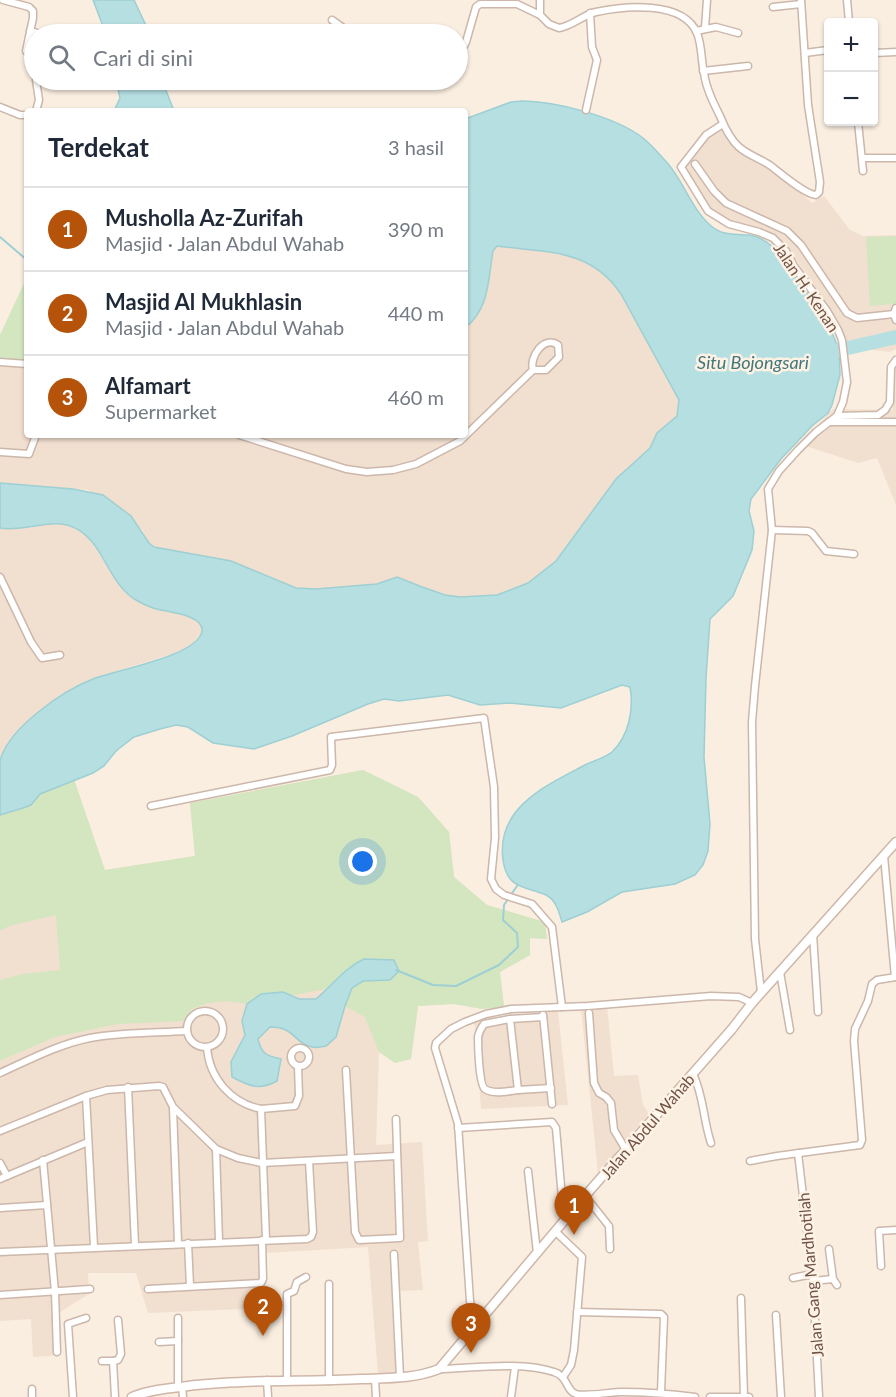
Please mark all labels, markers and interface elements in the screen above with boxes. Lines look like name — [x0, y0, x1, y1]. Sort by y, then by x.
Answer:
map controls — [824, 18, 878, 126]
button: + — [824, 18, 878, 72]
search box — [24, 24, 468, 90]
icon: search — [45, 41, 78, 74]
text: Cari di sini — [93, 44, 193, 71]
button: − — [824, 72, 878, 126]
text: Terdekat — [48, 131, 149, 163]
text: 3 hasil — [388, 135, 444, 159]
text: Musholla Az-Zurifah — [105, 204, 303, 231]
text: 1 — [62, 217, 73, 241]
text: 390 m — [388, 217, 444, 241]
text: Masjid · Jalan Abdul Wahab — [105, 231, 344, 255]
street label: Jalan H. Kenan — [770, 239, 844, 335]
text: Masjid Al Mukhlasin — [105, 288, 302, 315]
text: 2 — [62, 301, 73, 325]
text: 440 m — [388, 301, 444, 325]
text: Masjid · Jalan Abdul Wahab — [105, 315, 344, 339]
water label: Situ Bojongsari — [697, 351, 809, 373]
text: Alfamart — [105, 372, 191, 399]
text: 3 — [62, 385, 73, 409]
text: 460 m — [388, 385, 444, 409]
text: Supermarket — [105, 399, 217, 423]
your location — [348, 847, 377, 876]
street label: Jalan Abdul Wahab — [596, 1069, 698, 1183]
pin: 1 — [554, 1186, 594, 1235]
street label: Jalan Gang Mardhotilah — [793, 1192, 827, 1358]
pin: 2 — [244, 1286, 282, 1336]
pin: 3 — [452, 1304, 490, 1353]

